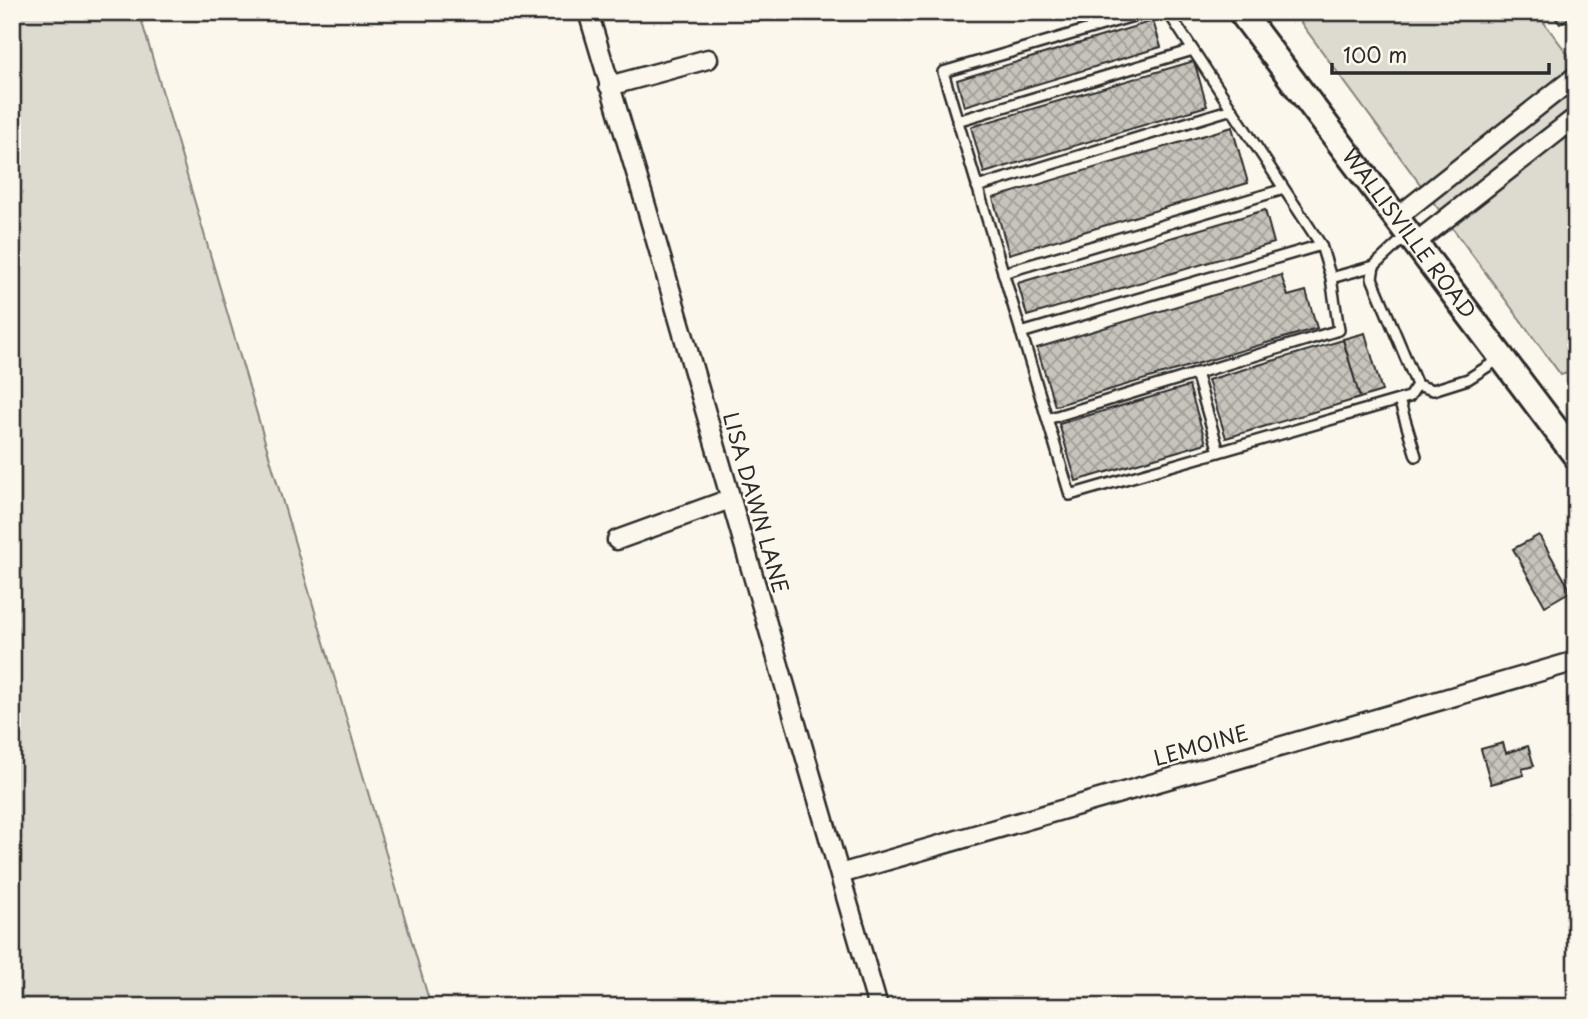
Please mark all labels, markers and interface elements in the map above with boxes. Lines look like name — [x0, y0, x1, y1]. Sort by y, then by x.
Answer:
scale bar — [1332, 32, 1550, 76]
text: 100 m — [1343, 38, 1407, 70]
street label: WALLISVILLE ROAD — [1335, 141, 1485, 324]
street label: LISA DAWN LANE — [716, 408, 798, 597]
street label: LEMOINE — [1149, 715, 1252, 773]

